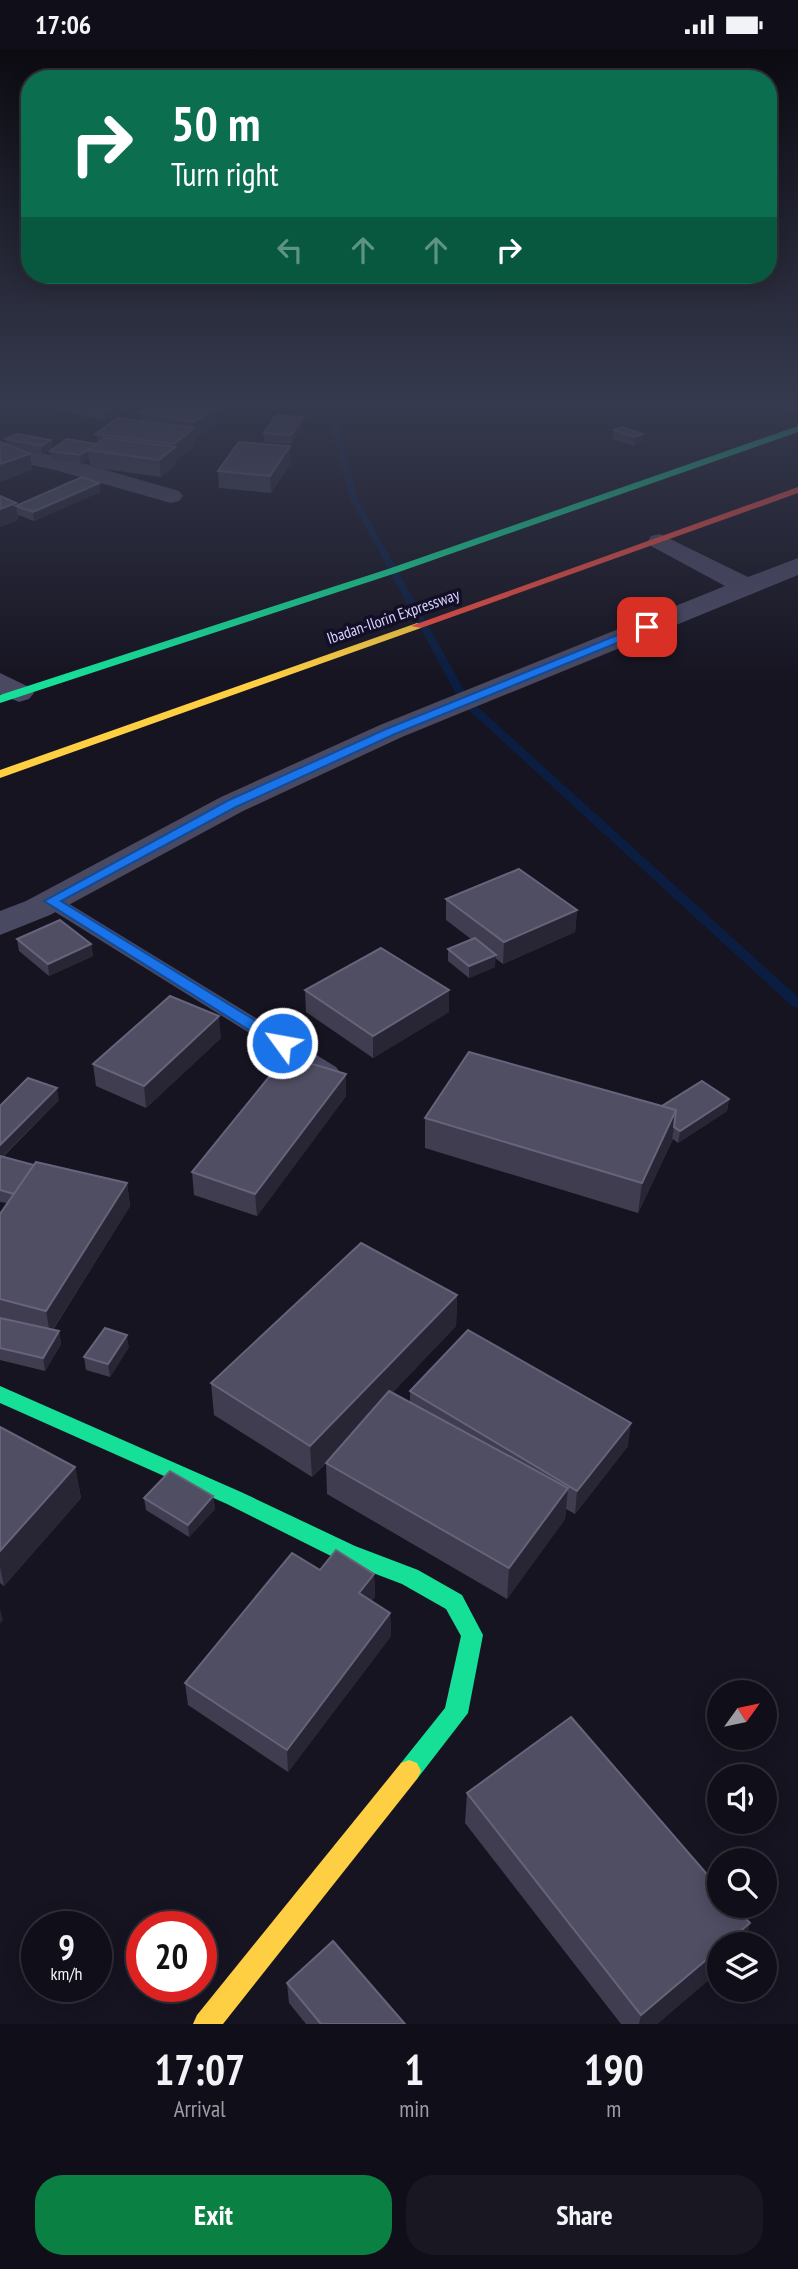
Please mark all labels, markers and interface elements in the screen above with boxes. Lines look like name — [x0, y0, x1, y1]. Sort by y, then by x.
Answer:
text: 17:06 — [35, 8, 91, 41]
text: 50 m — [171, 91, 260, 155]
icon: right — [56, 98, 147, 189]
text: Turn right — [171, 153, 279, 195]
icon: left — [271, 231, 309, 269]
icon: ahead — [344, 231, 382, 269]
icon: ahead — [417, 231, 455, 269]
icon: right — [490, 231, 528, 269]
street label: Ibadan-Ilorin Expressway — [324, 584, 462, 648]
pin — [617, 597, 677, 657]
icon: arrive — [628, 608, 666, 646]
position arrow — [245, 1006, 319, 1080]
north arrow — [707, 1680, 777, 1750]
map controls — [707, 1680, 777, 2002]
button: sound — [707, 1764, 777, 1834]
button: search — [707, 1848, 777, 1918]
speed limit sign: 20 — [126, 1911, 217, 2002]
text: 9 — [58, 1924, 75, 1970]
button: layers — [707, 1932, 777, 2002]
text: km/h — [51, 1962, 82, 1985]
text: 17:07 — [154, 2042, 245, 2097]
text: 1 — [404, 2042, 424, 2097]
text: 190 — [584, 2042, 644, 2097]
text: Arrival — [174, 2094, 226, 2123]
text: min — [399, 2094, 429, 2123]
text: m — [606, 2094, 621, 2123]
button: Exit — [35, 2175, 392, 2255]
button: Share — [406, 2175, 763, 2255]

